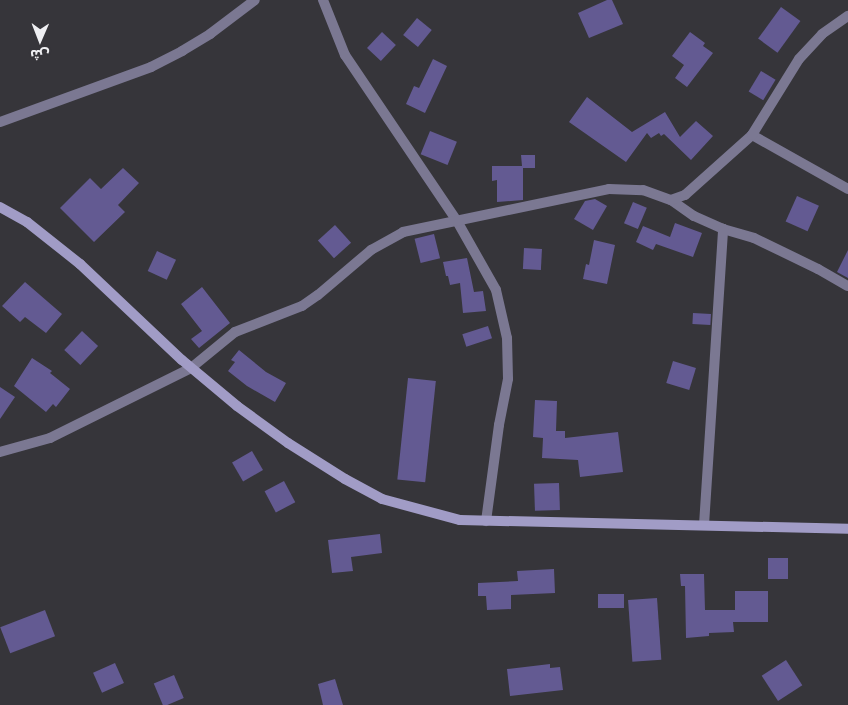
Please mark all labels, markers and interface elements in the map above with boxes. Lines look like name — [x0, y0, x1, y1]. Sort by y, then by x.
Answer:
north arrow — [15, 15, 65, 65]
text: ش — [30, 45, 50, 65]

